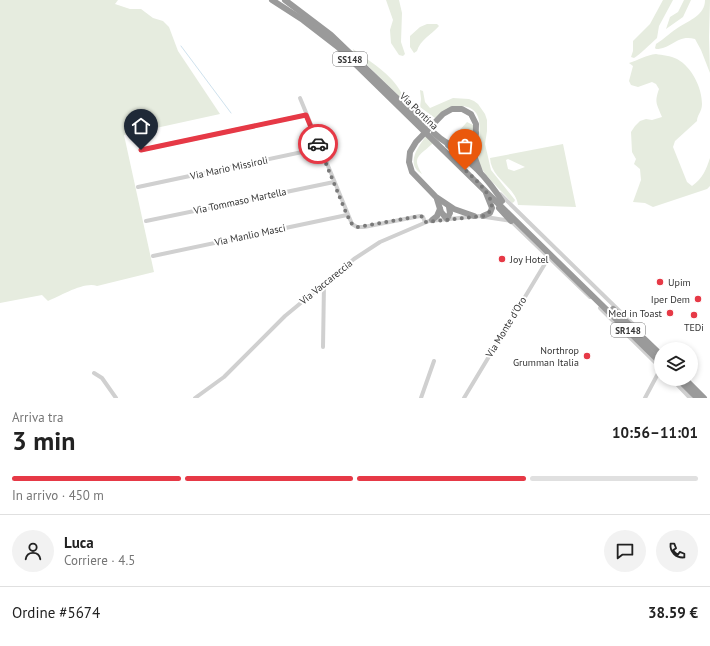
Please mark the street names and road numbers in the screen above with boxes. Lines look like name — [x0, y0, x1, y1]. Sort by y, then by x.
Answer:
road number: SS148 — [333, 52, 367, 66]
street label: Via Pontina — [396, 89, 441, 133]
street label: Via Mario Missiroli — [188, 153, 269, 183]
street label: Via Tommaso Martella — [191, 185, 288, 217]
street label: Via Manlio Masci — [212, 221, 287, 249]
street label: Via Vaccareccia — [296, 257, 355, 308]
street label: Via Monte d'Oro — [482, 294, 529, 361]
road number: SR148 — [611, 323, 645, 337]

